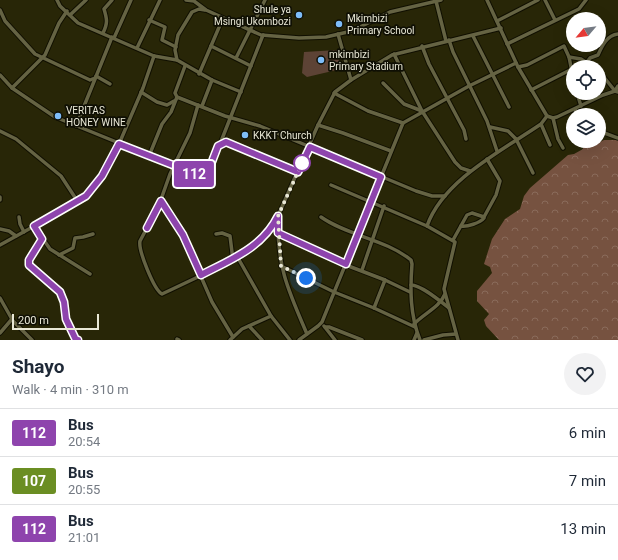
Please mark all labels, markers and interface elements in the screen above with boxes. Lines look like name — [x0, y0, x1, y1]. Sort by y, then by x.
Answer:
place label: Shule ya Msingi Ukombozi — [214, 4, 291, 27]
marker: Shule ya Msingi Ukombozi — [294, 10, 304, 20]
north arrow — [566, 12, 606, 52]
map controls — [566, 12, 606, 148]
place label: Mkimbizi Primary School — [347, 13, 415, 36]
marker: Mkimbizi Primary School — [334, 19, 344, 29]
place label: mkimbizi Primary Stadium — [329, 49, 403, 72]
marker: mkimbizi Primary Stadium — [316, 55, 326, 65]
button: locate — [566, 60, 606, 100]
place label: VERITAS HONEY WINE — [66, 105, 126, 128]
button: layers — [566, 108, 606, 148]
marker: VERITAS HONEY WINE — [53, 111, 63, 121]
marker: KKKT Church — [240, 130, 250, 140]
place label: KKKT Church — [253, 130, 312, 141]
unlabelled marker — [293, 154, 311, 172]
line badge: 112 — [171, 161, 217, 187]
text: 112 — [182, 166, 206, 182]
your location — [296, 268, 316, 288]
scale bar — [12, 312, 99, 331]
text: 200 m — [18, 314, 49, 327]
button: heart — [564, 353, 606, 395]
text: Shayo — [12, 355, 65, 378]
text: Walk · 4 min · 310 m — [12, 382, 129, 397]
text: Bus — [68, 416, 94, 434]
text: 6 min — [569, 424, 606, 442]
text: 112 — [22, 425, 46, 441]
text: 20:54 — [68, 434, 100, 449]
text: Bus — [68, 464, 94, 482]
text: 7 min — [569, 472, 606, 490]
text: 107 — [22, 473, 46, 489]
text: 20:55 — [68, 482, 100, 497]
text: Bus — [68, 512, 94, 530]
text: 13 min — [560, 520, 606, 538]
text: 112 — [22, 521, 46, 537]
text: 21:01 — [68, 530, 100, 545]

